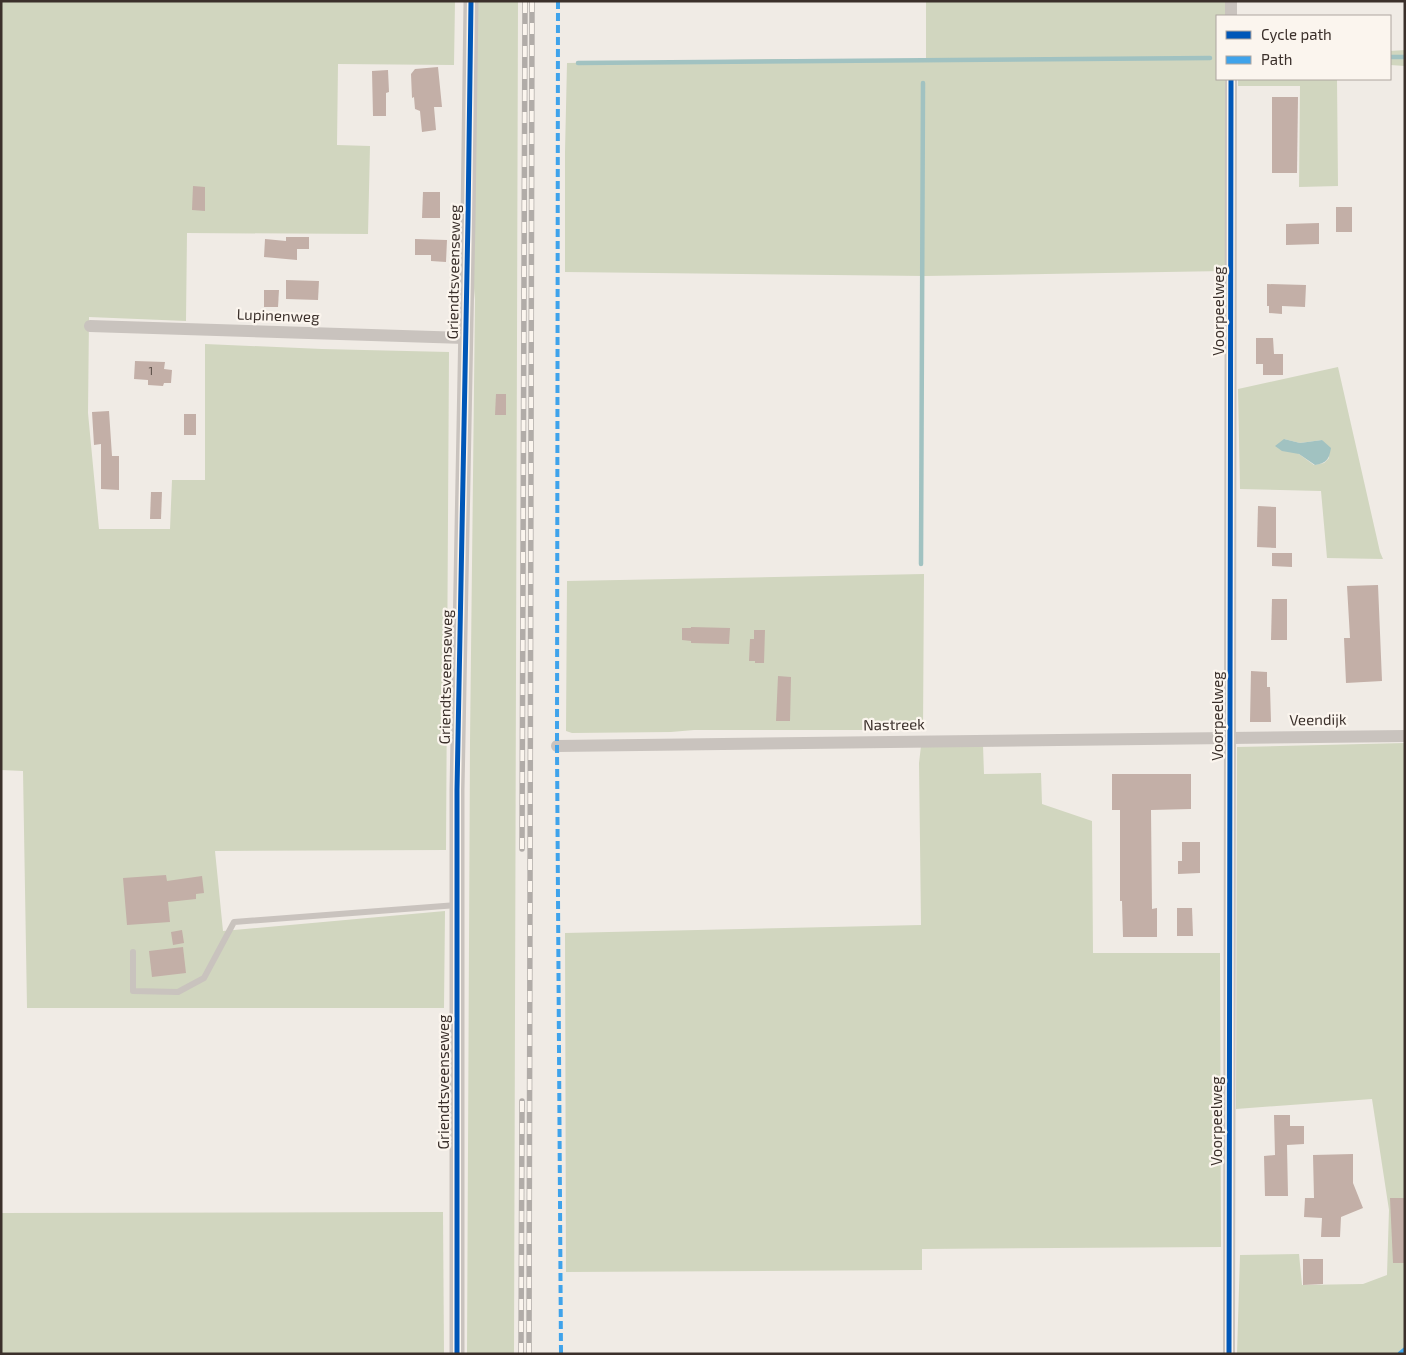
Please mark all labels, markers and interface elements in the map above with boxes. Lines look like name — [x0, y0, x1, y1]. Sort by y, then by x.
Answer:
legend — [1216, 15, 1391, 80]
text: Cycle path — [1261, 25, 1332, 43]
text: Path — [1261, 50, 1292, 68]
street label: Griendtsveenseweg — [443, 204, 463, 340]
street label: Voorpeelweg — [1209, 266, 1227, 356]
street label: Lupinenweg — [236, 305, 320, 325]
house number: 1 — [149, 363, 153, 377]
street label: Griendtsveenseweg — [435, 609, 455, 745]
street label: Voorpeelweg — [1208, 671, 1226, 761]
street label: Veendijk — [1289, 709, 1347, 729]
street label: Nastreek — [863, 714, 925, 734]
street label: Griendtsveenseweg — [434, 1014, 452, 1149]
street label: Voorpeelweg — [1207, 1076, 1225, 1166]

